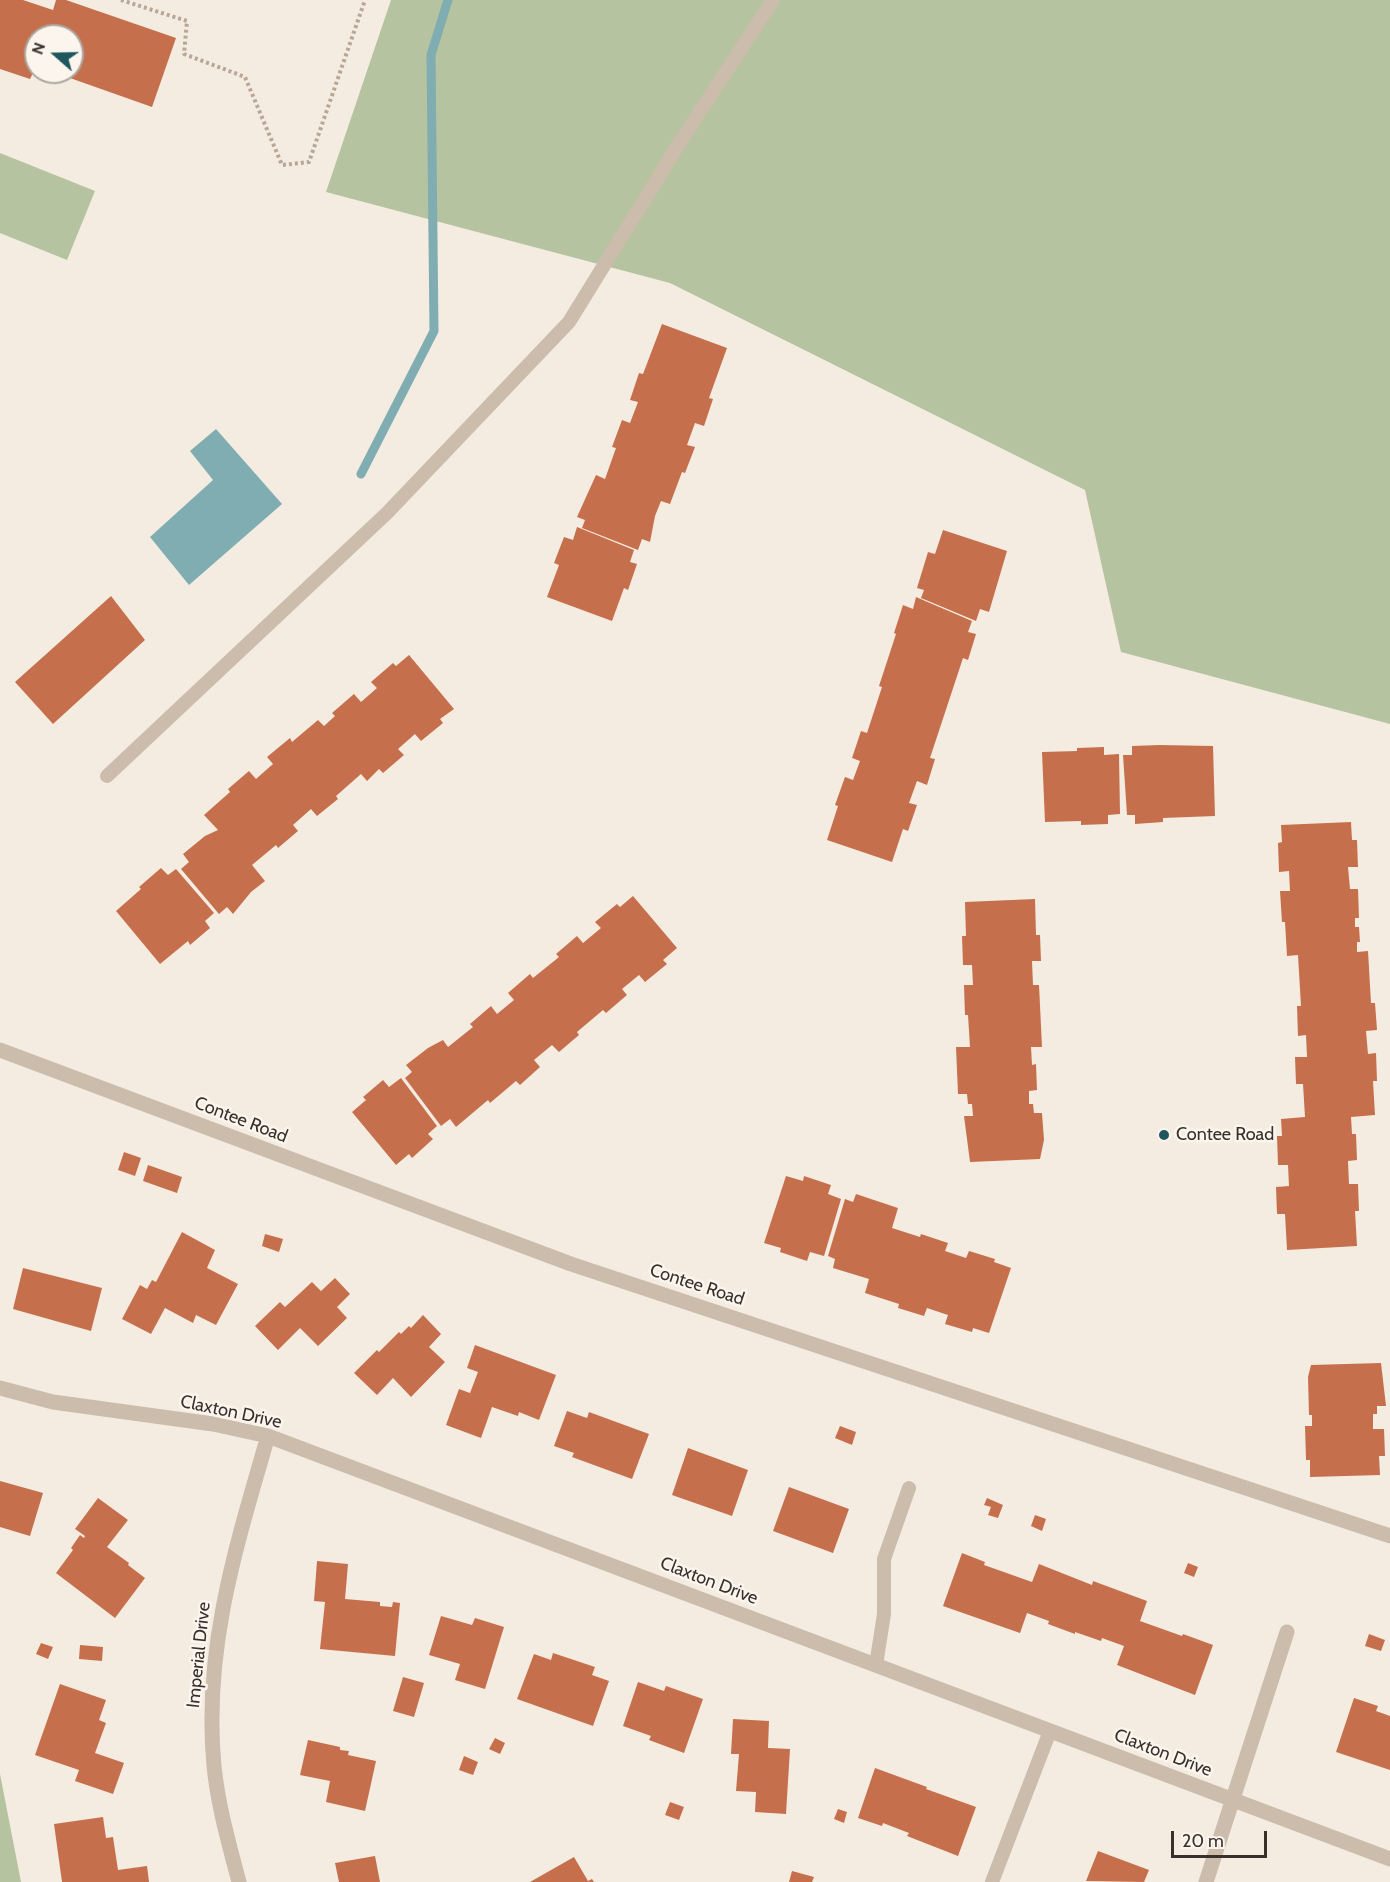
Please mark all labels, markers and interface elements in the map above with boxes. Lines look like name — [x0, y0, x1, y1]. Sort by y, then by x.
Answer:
north arrow — [24, 24, 84, 84]
text: N — [28, 40, 49, 57]
street label: Contee Road — [191, 1092, 291, 1148]
place label: Contee Road — [1176, 1124, 1274, 1146]
marker: Contee Road — [1157, 1128, 1171, 1142]
street label: Contee Road — [647, 1260, 747, 1310]
street label: Claxton Drive — [178, 1391, 284, 1433]
street label: Claxton Drive — [657, 1552, 761, 1610]
street label: Imperial Drive — [183, 1601, 215, 1709]
street label: Claxton Drive — [1111, 1724, 1215, 1782]
scale bar — [1174, 1819, 1270, 1857]
text: 20 m — [1182, 1830, 1224, 1852]

